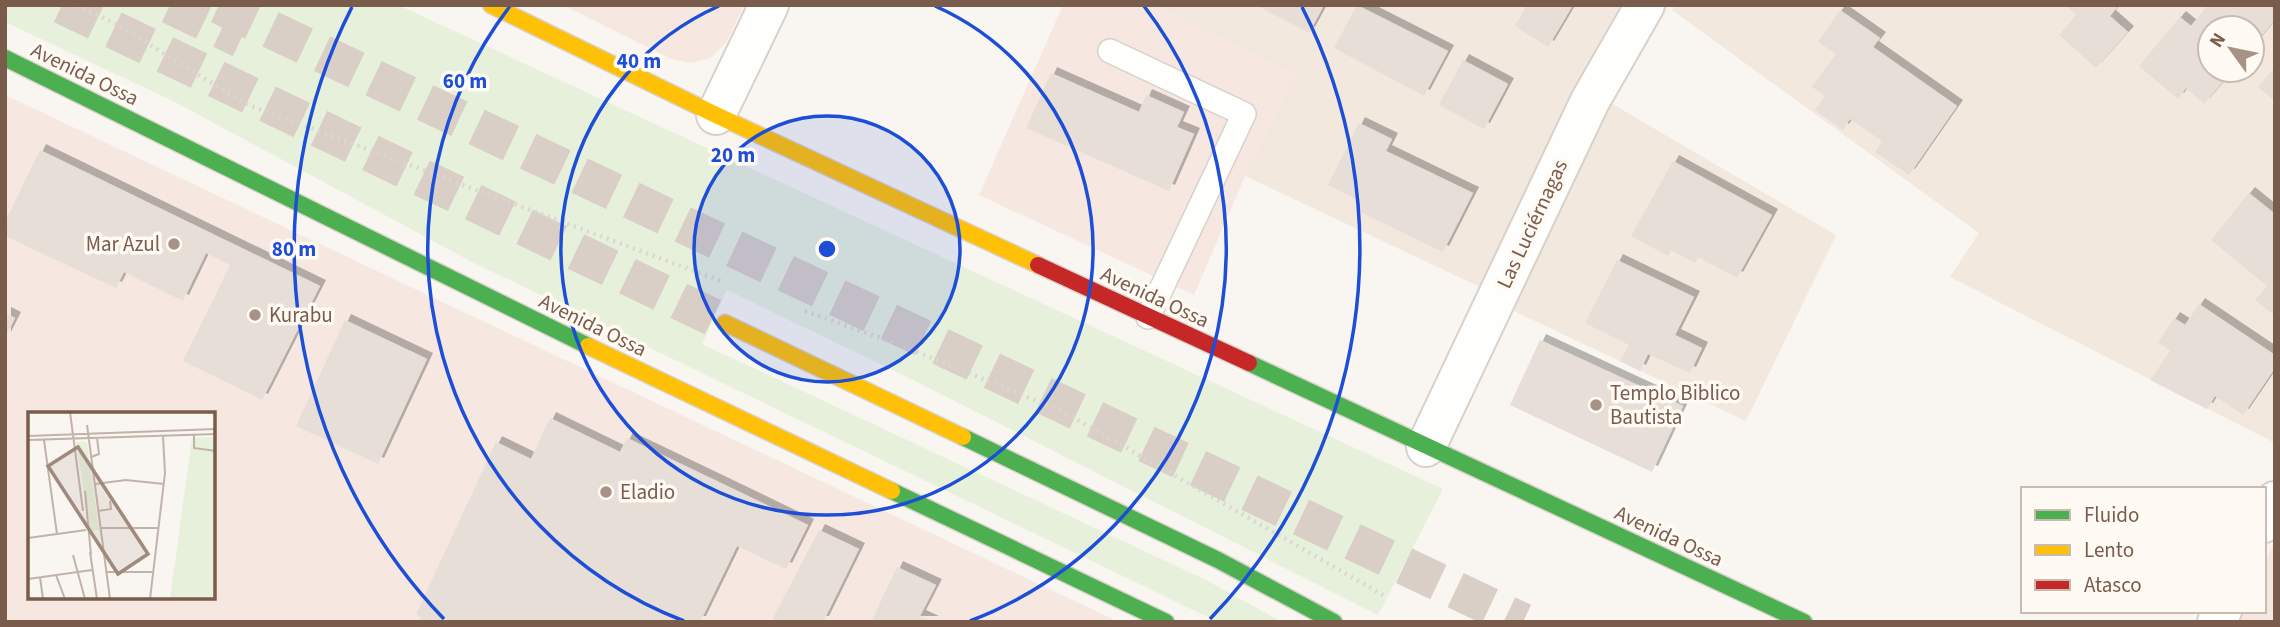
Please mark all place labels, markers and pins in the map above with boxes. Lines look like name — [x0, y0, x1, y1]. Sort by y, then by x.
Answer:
place label: Mar Azul — [86, 229, 160, 259]
marker: Mar Azul — [166, 236, 182, 252]
centre of rings — [815, 237, 839, 261]
place label: Kurabu — [269, 300, 333, 330]
marker: Kurabu — [247, 307, 263, 323]
place label: Templo Biblico Bautista — [1610, 378, 1740, 432]
marker: Templo Biblico Bautista — [1588, 397, 1604, 413]
place label: Eladio — [620, 477, 675, 507]
marker: Eladio — [598, 484, 614, 500]

